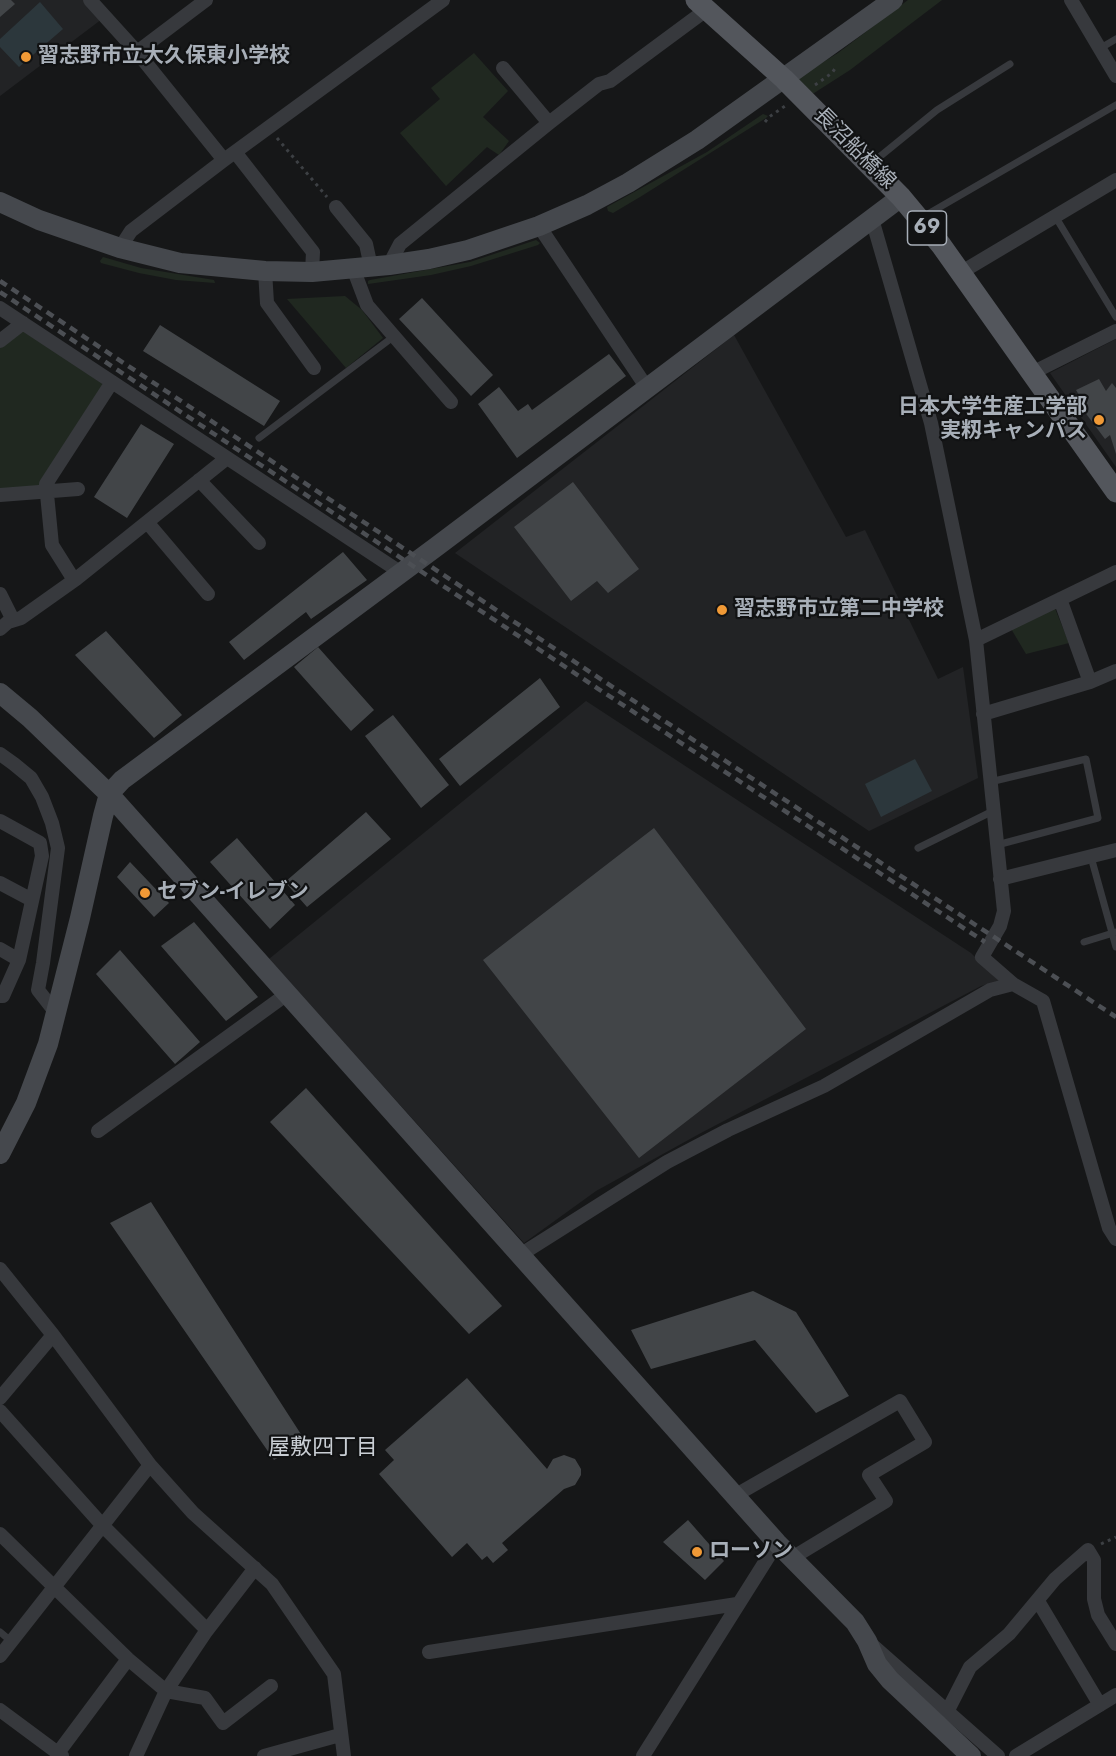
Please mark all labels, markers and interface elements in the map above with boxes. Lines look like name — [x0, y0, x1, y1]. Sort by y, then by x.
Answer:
place label: 習志野市立大久保東小学校 — [38, 44, 290, 70]
marker: 習志野市立大久保東小学校 — [19, 50, 33, 64]
street label: 長沼船橋線 — [808, 103, 900, 195]
road number: 69 — [908, 211, 946, 245]
place label: 日本大学生産工学部 実籾キャンパス — [898, 395, 1087, 445]
marker: 日本大学生産工学部 実籾キャンパス — [1092, 413, 1106, 427]
place label: 習志野市立第二中学校 — [734, 597, 944, 623]
marker: 習志野市立第二中学校 — [715, 603, 729, 617]
place label: セブン-イレブン — [157, 880, 309, 906]
marker: セブン-イレブン — [138, 886, 152, 900]
district label: 屋敷四丁目 — [268, 1436, 378, 1462]
place label: ローソン — [709, 1539, 793, 1565]
marker: ローソン — [690, 1545, 704, 1559]

